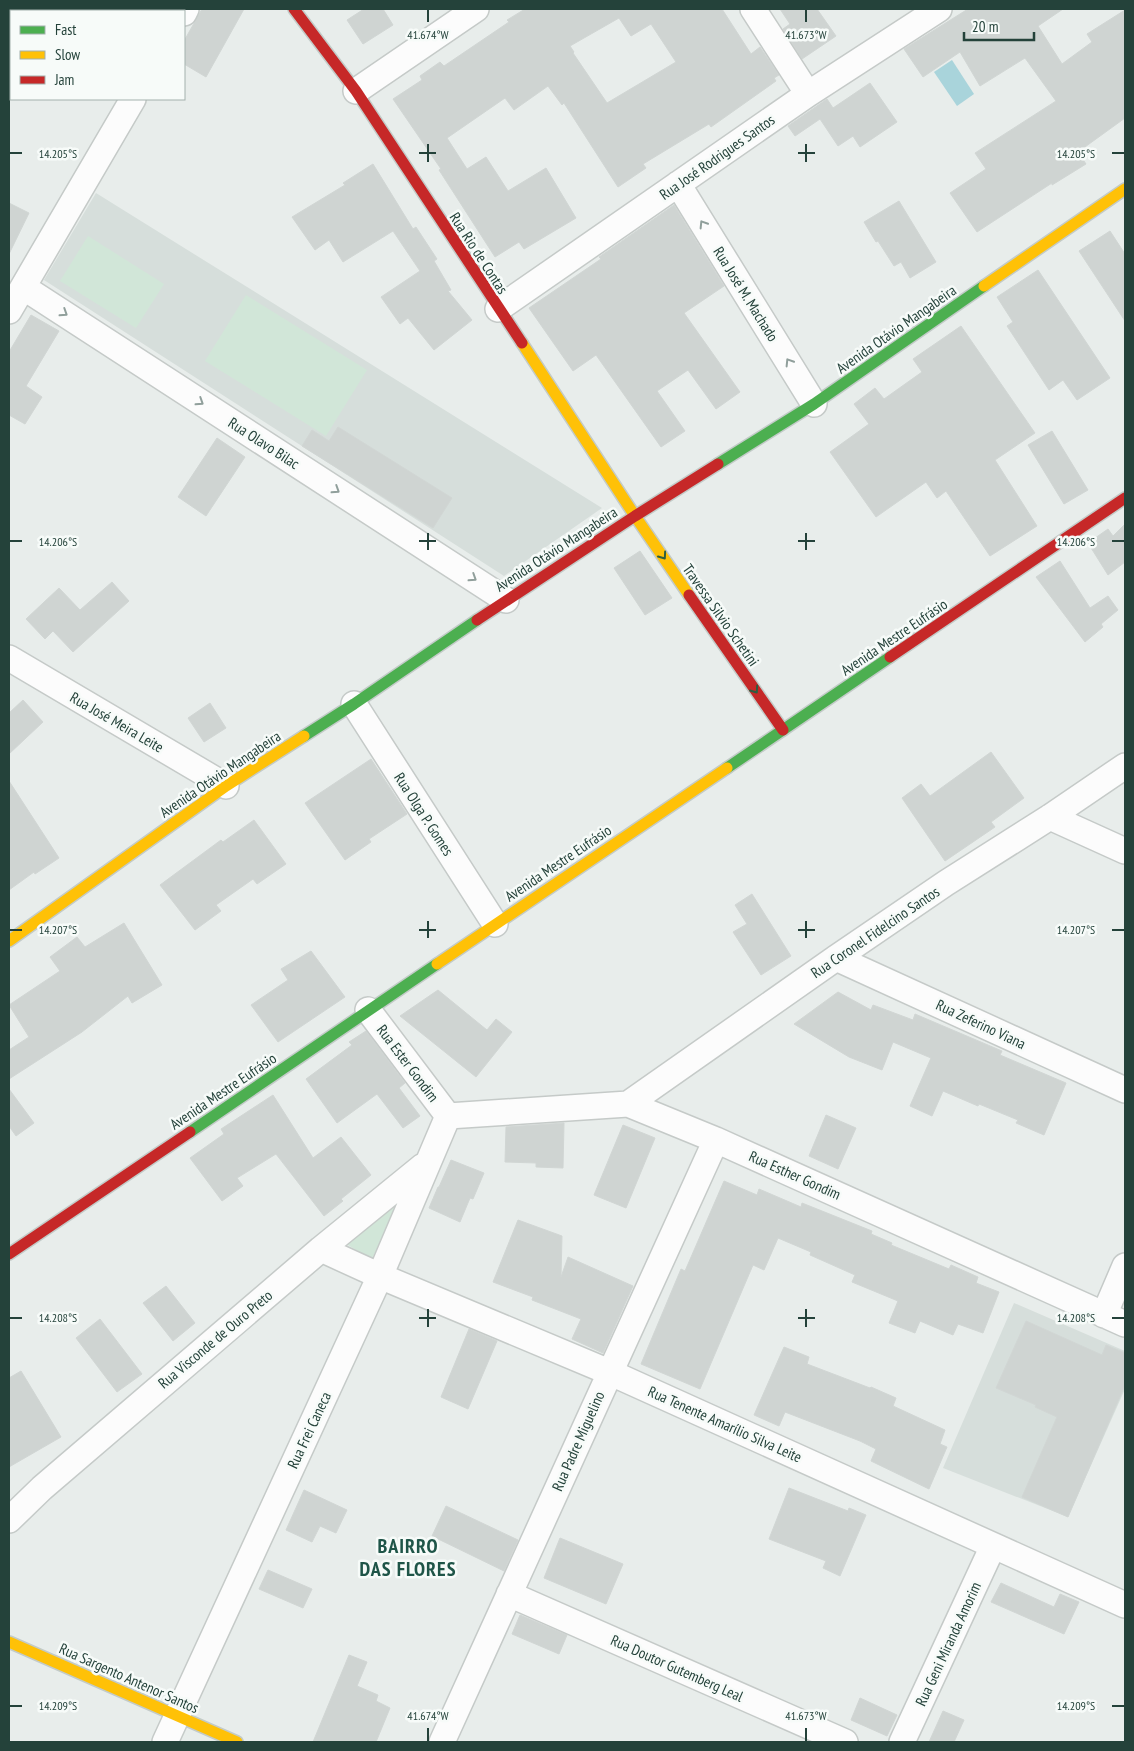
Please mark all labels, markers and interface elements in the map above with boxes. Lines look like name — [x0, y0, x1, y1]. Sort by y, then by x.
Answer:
legend — [10, 10, 185, 100]
scale bar — [964, 10, 1034, 42]
text: 20 m — [972, 17, 998, 36]
text: Fast — [55, 20, 76, 39]
text: 41.674°W — [407, 27, 449, 42]
text: 41.673°W — [785, 27, 827, 42]
text: Slow — [55, 45, 80, 64]
text: Jam — [54, 70, 74, 89]
street label: Rua José Rodrigues Santos — [656, 110, 778, 204]
text: 14.205°S — [39, 146, 77, 161]
text: 14.205°S — [1057, 146, 1095, 161]
street label: Rua Rio de Contas — [446, 209, 512, 297]
one-way arrow — [700, 221, 709, 230]
street label: Rua José M. Machado — [709, 243, 783, 345]
street label: Avenida Otávio Mangabeira — [832, 281, 960, 377]
one-way arrow — [58, 307, 67, 316]
one-way arrow — [785, 359, 795, 368]
one-way arrow — [195, 395, 204, 405]
street label: Rua Olavo Bilac — [225, 413, 304, 473]
one-way arrow — [331, 484, 340, 493]
street label: Avenida Otávio Mangabeira — [491, 502, 621, 596]
text: 14.206°S — [39, 534, 77, 549]
text: 14.206°S — [1057, 534, 1095, 549]
one-way arrow — [657, 550, 666, 560]
street label: Travessa Silvio Schetini — [679, 560, 763, 670]
one-way arrow — [467, 572, 476, 582]
street label: Avenida Mestre Eufrásio — [837, 594, 951, 680]
one-way arrow — [749, 684, 758, 694]
street label: Rua José Meira Leite — [67, 688, 167, 756]
street label: Avenida Otávio Mangabeira — [156, 726, 284, 822]
street label: Rua Olga P. Gomes — [390, 769, 458, 859]
street label: Avenida Mestre Eufrásio — [501, 820, 615, 906]
street label: Rua Coronel Fidelcino Santos — [807, 882, 943, 982]
text: 14.207°S — [39, 922, 77, 937]
text: 14.207°S — [1057, 922, 1095, 937]
street label: Rua Zeferino Viana — [933, 995, 1029, 1053]
street label: Rua Ester Gondim — [373, 1021, 443, 1105]
street label: Avenida Mestre Eufrásio — [166, 1048, 280, 1134]
street label: Rua Esther Gondim — [746, 1146, 844, 1204]
street label: Rua Visconde de Ouro Preto — [154, 1286, 276, 1392]
text: 14.208°S — [39, 1310, 77, 1325]
text: 14.208°S — [1057, 1310, 1095, 1325]
street label: Rua Tenente Amarílio Silva Leite — [645, 1382, 805, 1466]
street label: Rua Padre Miguelino — [548, 1388, 608, 1494]
street label: Rua Frei Caneca — [283, 1389, 335, 1471]
district label: BAIRRO DAS FLORES — [360, 1533, 456, 1582]
street label: Rua Geni Miranda Amorim — [911, 1579, 985, 1709]
street label: Rua Doutor Gutemberg Leal — [608, 1630, 747, 1706]
street label: Rua Sargento Antenor Santos — [56, 1639, 202, 1717]
text: 14.209°S — [39, 1698, 77, 1713]
text: 14.209°S — [1057, 1698, 1095, 1713]
text: 41.674°W — [407, 1708, 449, 1723]
text: 41.673°W — [785, 1708, 827, 1723]

